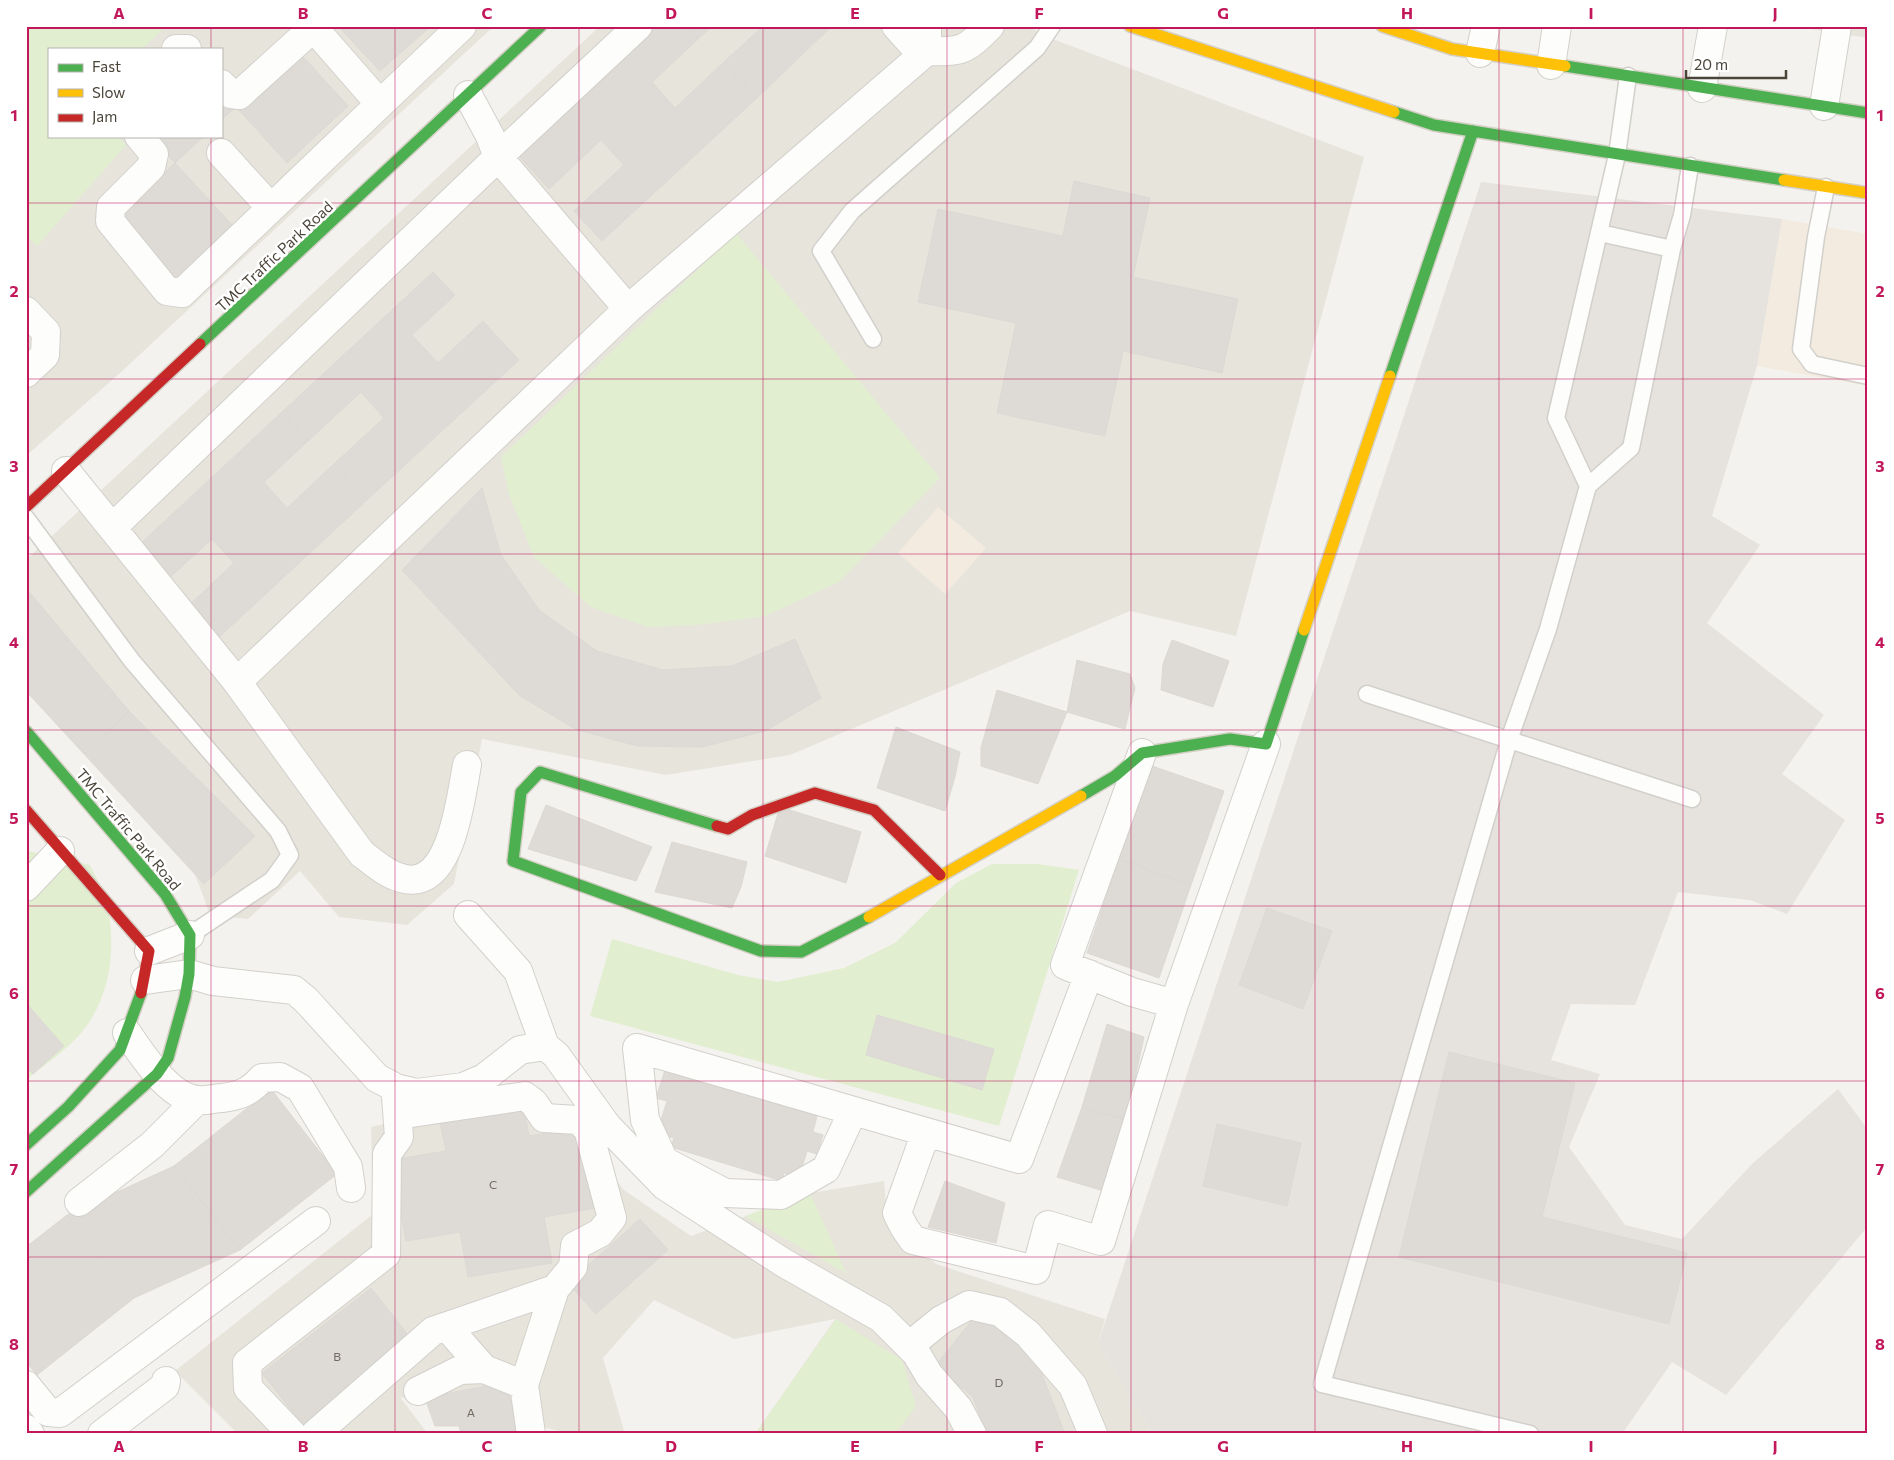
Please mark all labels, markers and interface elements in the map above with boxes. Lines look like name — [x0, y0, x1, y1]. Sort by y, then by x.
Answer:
text: A — [113, 3, 125, 22]
text: B — [298, 3, 309, 22]
text: C — [482, 3, 493, 22]
text: D — [665, 3, 677, 22]
text: E — [850, 3, 860, 22]
text: F — [1034, 3, 1044, 22]
text: G — [1217, 3, 1229, 22]
text: H — [1401, 3, 1413, 22]
text: I — [1588, 3, 1594, 22]
text: J — [1772, 3, 1778, 22]
legend — [48, 48, 222, 138]
scale bar — [1686, 48, 1786, 80]
text: 20 m — [1694, 55, 1728, 73]
text: Fast — [92, 57, 121, 75]
text: Slow — [92, 83, 125, 101]
text: 1 — [10, 105, 18, 124]
text: 1 — [1876, 105, 1884, 124]
text: Jam — [92, 107, 117, 125]
street label: TMC Traffic Park Road — [212, 197, 336, 315]
text: 2 — [9, 281, 19, 300]
text: 2 — [1875, 281, 1885, 300]
text: 3 — [9, 456, 19, 475]
text: 3 — [1875, 456, 1885, 475]
text: 4 — [9, 632, 19, 651]
text: 4 — [1875, 632, 1885, 651]
street label: TMC Traffic Park Road — [73, 764, 185, 894]
text: 5 — [9, 808, 19, 827]
text: 5 — [1875, 808, 1885, 827]
text: 6 — [9, 983, 19, 1002]
text: 6 — [1875, 983, 1885, 1002]
text: 7 — [10, 1159, 19, 1178]
text: 7 — [1876, 1159, 1885, 1178]
house number: C — [489, 1177, 497, 1191]
text: 8 — [9, 1334, 19, 1353]
text: 8 — [1875, 1334, 1885, 1353]
house number: B — [333, 1349, 341, 1363]
house number: D — [995, 1375, 1004, 1389]
house number: A — [467, 1405, 475, 1419]
text: A — [113, 1436, 125, 1455]
text: B — [298, 1436, 309, 1455]
text: C — [482, 1436, 493, 1455]
text: D — [665, 1436, 677, 1455]
text: E — [850, 1436, 860, 1455]
text: F — [1034, 1436, 1044, 1455]
text: G — [1217, 1436, 1229, 1455]
text: H — [1401, 1436, 1413, 1455]
text: I — [1588, 1436, 1594, 1455]
text: J — [1772, 1436, 1778, 1455]

